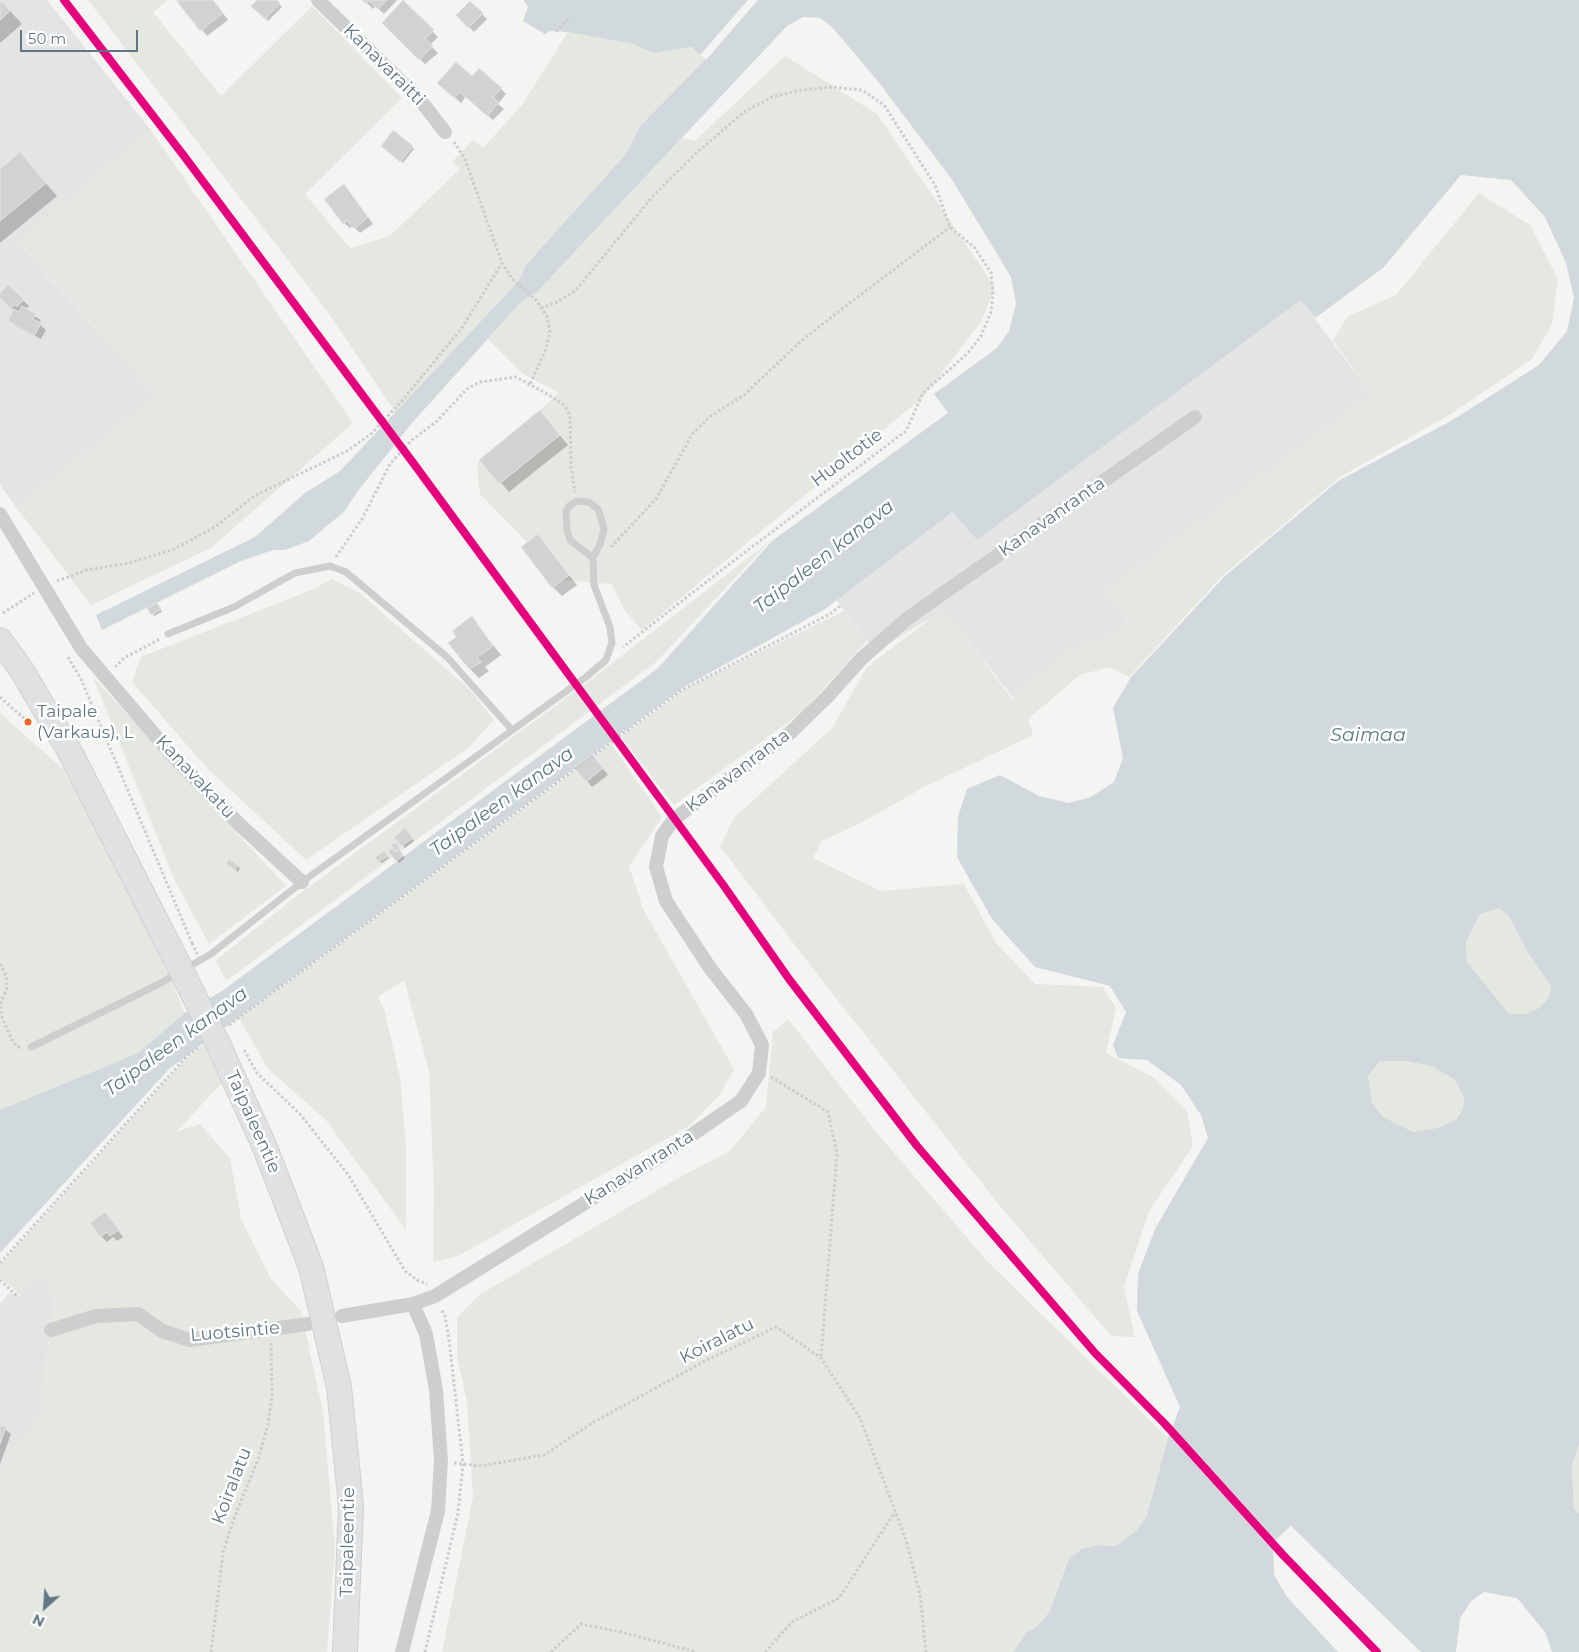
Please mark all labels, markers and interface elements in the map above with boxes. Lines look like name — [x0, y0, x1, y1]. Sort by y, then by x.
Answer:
scale bar — [22, 20, 140, 52]
street label: Kanavaraitti — [339, 20, 429, 110]
text: 50 m — [28, 29, 66, 48]
street label: Huoltotie — [807, 424, 887, 492]
street label: Kanavanranta — [995, 472, 1109, 562]
water label: Taipaleen kanava — [749, 495, 899, 619]
place label: Taipale (Varkaus), L — [37, 702, 134, 742]
marker: Taipale (Varkaus), L — [23, 717, 33, 727]
water label: Saimaa — [1330, 724, 1406, 746]
street label: Kanavanranta — [682, 725, 794, 817]
street label: Kanavakatu — [151, 731, 239, 823]
water label: Taipaleen kanava — [426, 742, 578, 862]
water label: Taipaleen kanava — [100, 982, 252, 1102]
street label: Taipaleentie — [221, 1067, 285, 1177]
street label: Kanavanranta — [580, 1126, 698, 1210]
street label: Koiralatu — [676, 1313, 758, 1369]
street label: Luotsintie — [189, 1317, 281, 1347]
street label: Koiralatu — [207, 1445, 257, 1527]
street label: Taipaleentie — [336, 1487, 360, 1597]
north arrow — [20, 1582, 70, 1632]
text: N — [29, 1610, 47, 1631]

